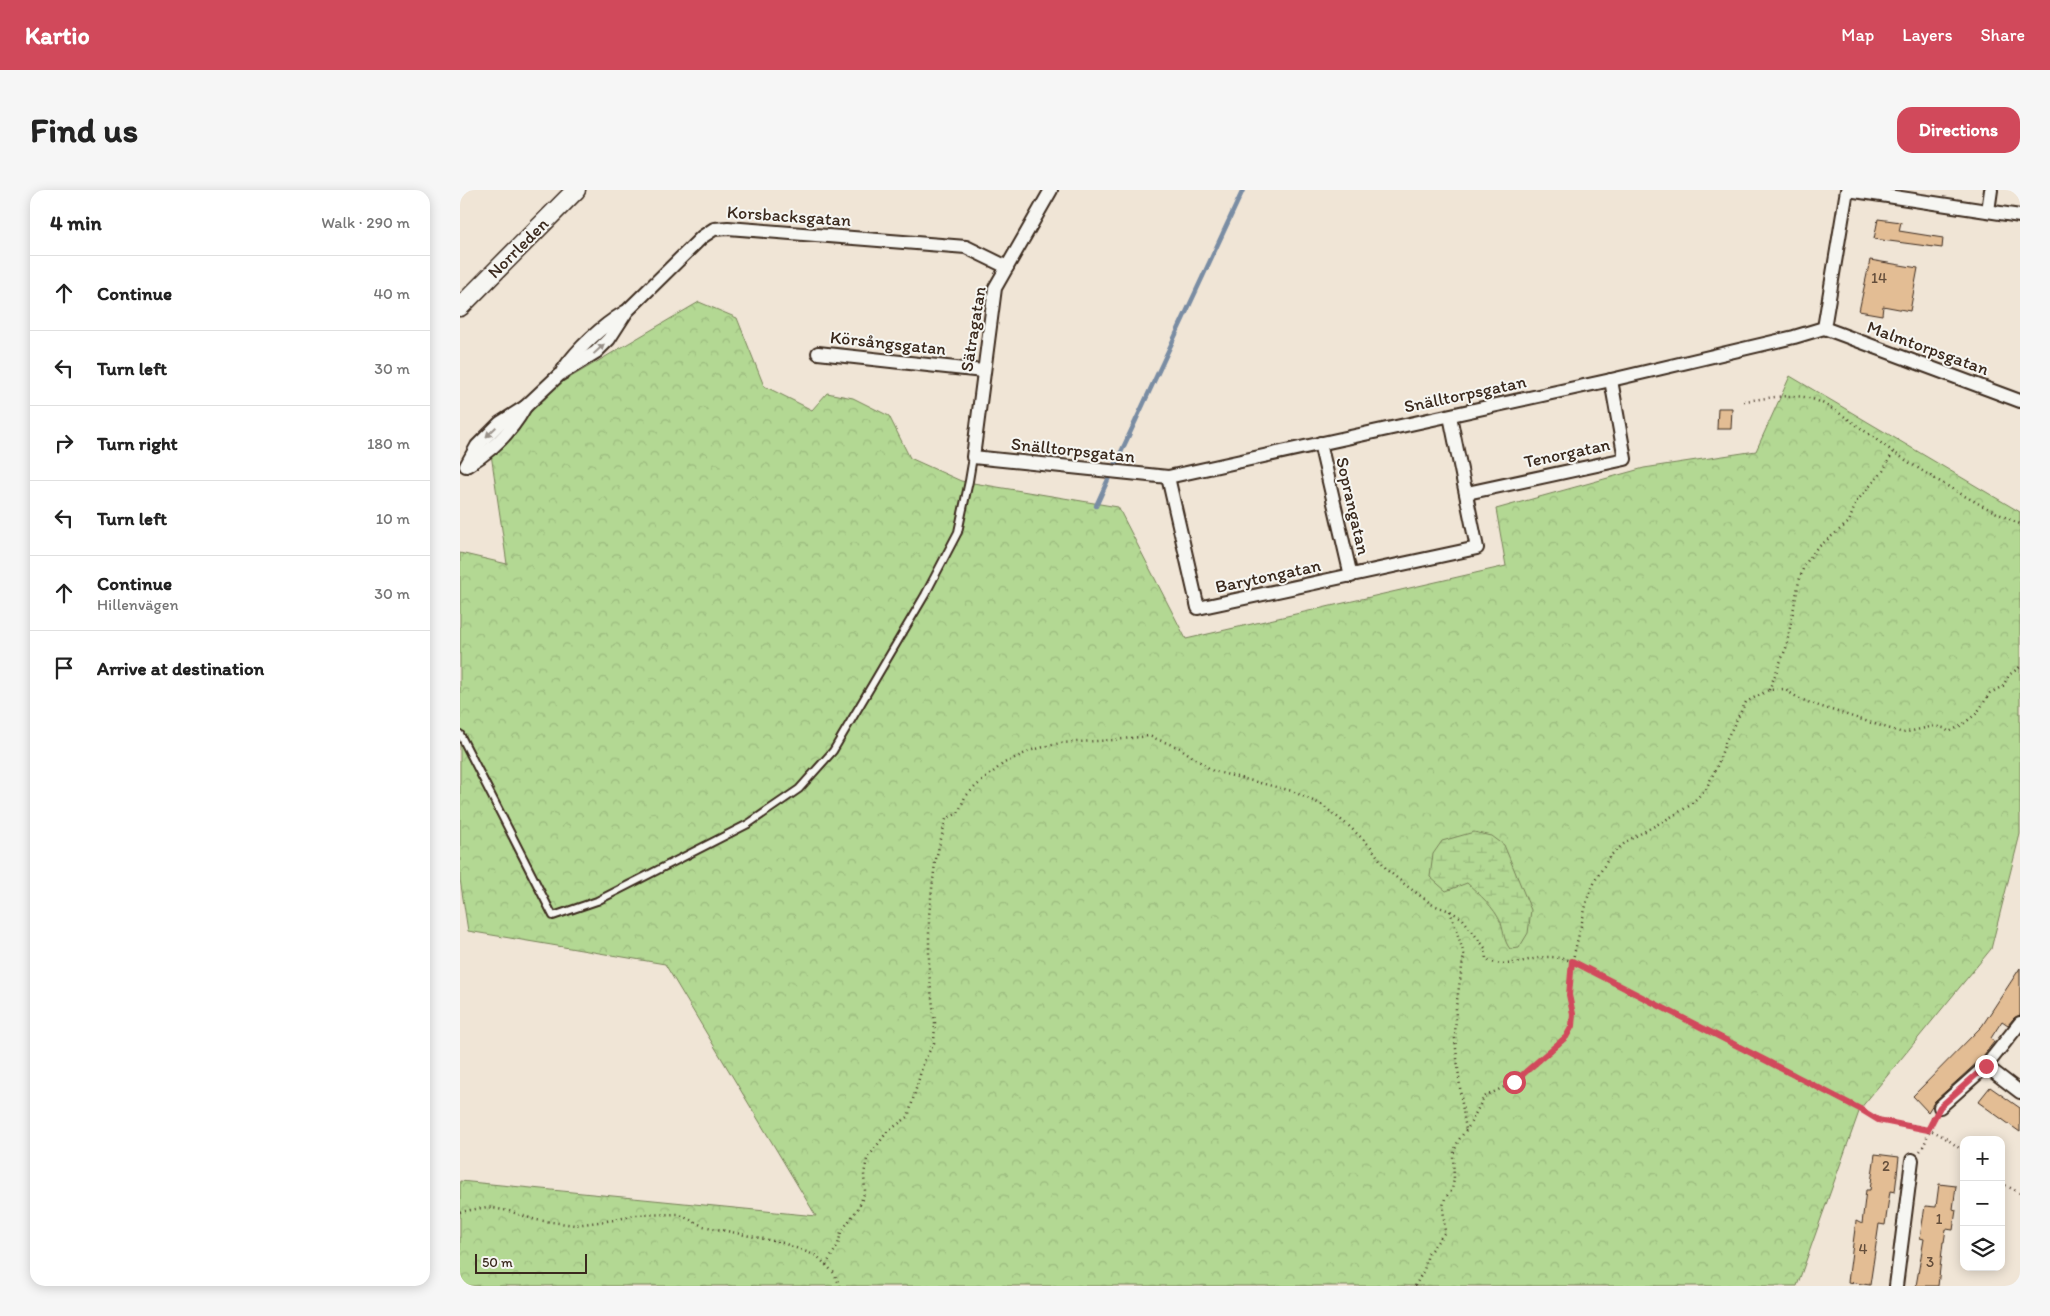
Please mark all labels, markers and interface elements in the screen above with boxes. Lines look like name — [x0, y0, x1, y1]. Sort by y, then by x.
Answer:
text: Kartio — [25, 21, 90, 50]
text: Map — [1841, 24, 1874, 46]
text: Layers — [1902, 24, 1952, 46]
text: Share — [1980, 24, 2025, 46]
button: Directions — [1897, 107, 2020, 153]
text: Find us — [30, 109, 138, 151]
street label: Korsbacksgatan — [726, 201, 852, 231]
text: 4 min — [50, 210, 102, 235]
text: Walk · 290 m — [321, 213, 410, 232]
street label: Norrleden — [483, 213, 553, 283]
house number: 14 — [1871, 269, 1887, 287]
icon: ahead — [50, 279, 78, 307]
text: Continue — [97, 282, 172, 305]
text: 40 m — [373, 284, 410, 303]
street label: Sätragatan — [955, 284, 991, 373]
street label: Malmtorpsgatan — [1864, 316, 1992, 380]
street label: Körsångsgatan — [829, 326, 947, 360]
one-way arrow — [592, 343, 604, 355]
icon: left — [50, 354, 78, 382]
text: Turn left — [97, 357, 167, 380]
text: 30 m — [374, 359, 410, 378]
street label: Snälltorpsgatan — [1402, 370, 1528, 418]
one-way arrow — [485, 425, 497, 437]
icon: right — [50, 429, 78, 457]
text: Turn right — [97, 432, 178, 455]
street label: Snälltorpsgatan — [1010, 433, 1136, 467]
street label: Tenorgatan — [1522, 433, 1612, 473]
text: 180 m — [367, 434, 410, 453]
street label: Soprangatan — [1331, 455, 1375, 557]
icon: left — [50, 504, 78, 532]
text: Turn left — [97, 507, 167, 530]
text: 10 m — [376, 509, 410, 528]
street label: Barytongatan — [1213, 554, 1323, 598]
text: Continue — [97, 572, 172, 595]
icon: ahead — [50, 579, 78, 607]
text: 30 m — [374, 584, 410, 603]
text: Hillenvägen — [97, 595, 178, 614]
icon: arrive — [50, 654, 78, 682]
text: Arrive at destination — [97, 657, 264, 680]
route end — [1975, 1055, 1998, 1078]
route start — [1503, 1071, 1526, 1094]
map controls — [1960, 1136, 2005, 1271]
button: + — [1960, 1136, 2005, 1181]
house number: 2 — [1882, 1157, 1890, 1175]
button: − — [1960, 1181, 2005, 1226]
house number: 1 — [1936, 1210, 1943, 1228]
button: layers — [1960, 1226, 2005, 1271]
house number: 4 — [1858, 1240, 1868, 1258]
scale bar — [475, 1251, 588, 1274]
house number: 3 — [1926, 1253, 1934, 1271]
text: 50 m — [482, 1254, 513, 1271]

